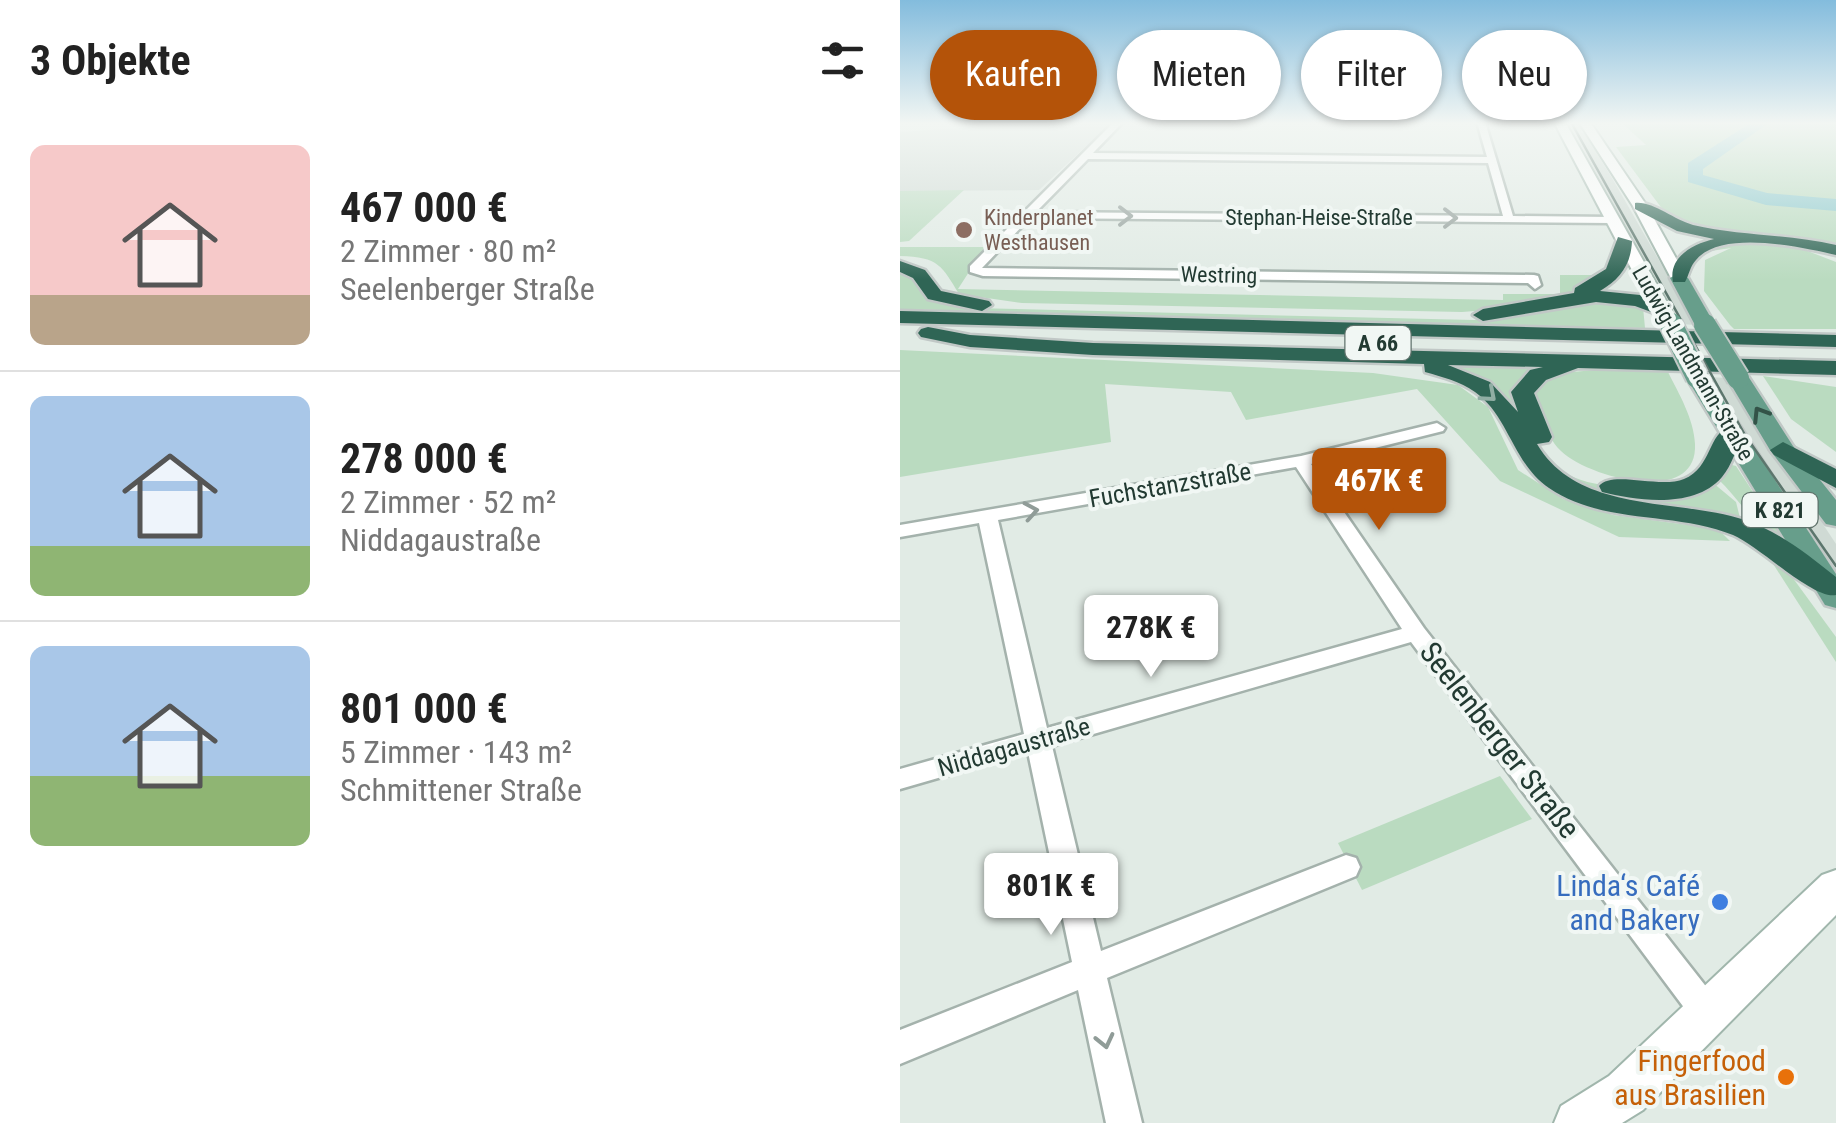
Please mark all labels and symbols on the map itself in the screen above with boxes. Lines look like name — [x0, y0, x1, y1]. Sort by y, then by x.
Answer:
place label: Kinderplanet Westhausen — [984, 205, 1094, 255]
one-way arrow — [1118, 205, 1133, 227]
street label: Stephan-Heise-Straße — [1225, 205, 1413, 230]
one-way arrow — [1442, 208, 1458, 229]
marker: Kinderplanet Westhausen — [953, 219, 975, 241]
street label: Ludwig-Landmann-Straße — [1627, 261, 1759, 465]
street label: Westring — [1181, 262, 1257, 288]
road number: A 66 — [1346, 326, 1410, 360]
one-way arrow — [1478, 383, 1496, 401]
one-way arrow — [1753, 407, 1772, 425]
pin: 467K € — [1298, 448, 1460, 533]
street label: Fuchstanzstraße — [1087, 456, 1253, 514]
road number: K 821 — [1742, 493, 1818, 527]
one-way arrow — [1023, 501, 1039, 522]
pin: 278K € — [1070, 595, 1232, 680]
street label: Seelenberger Straße — [1413, 635, 1587, 845]
street label: Niddagaustraße — [935, 711, 1093, 783]
pin: 801K € — [970, 853, 1132, 938]
place label: Linda‘s Café and Bakery — [1556, 868, 1700, 937]
marker: Linda‘s Café and Bakery — [1709, 891, 1731, 913]
one-way arrow — [1093, 1032, 1114, 1049]
place label: Fingerfood aus Brasilien — [1614, 1043, 1766, 1112]
marker: Fingerfood aus Brasilien — [1775, 1066, 1797, 1088]

